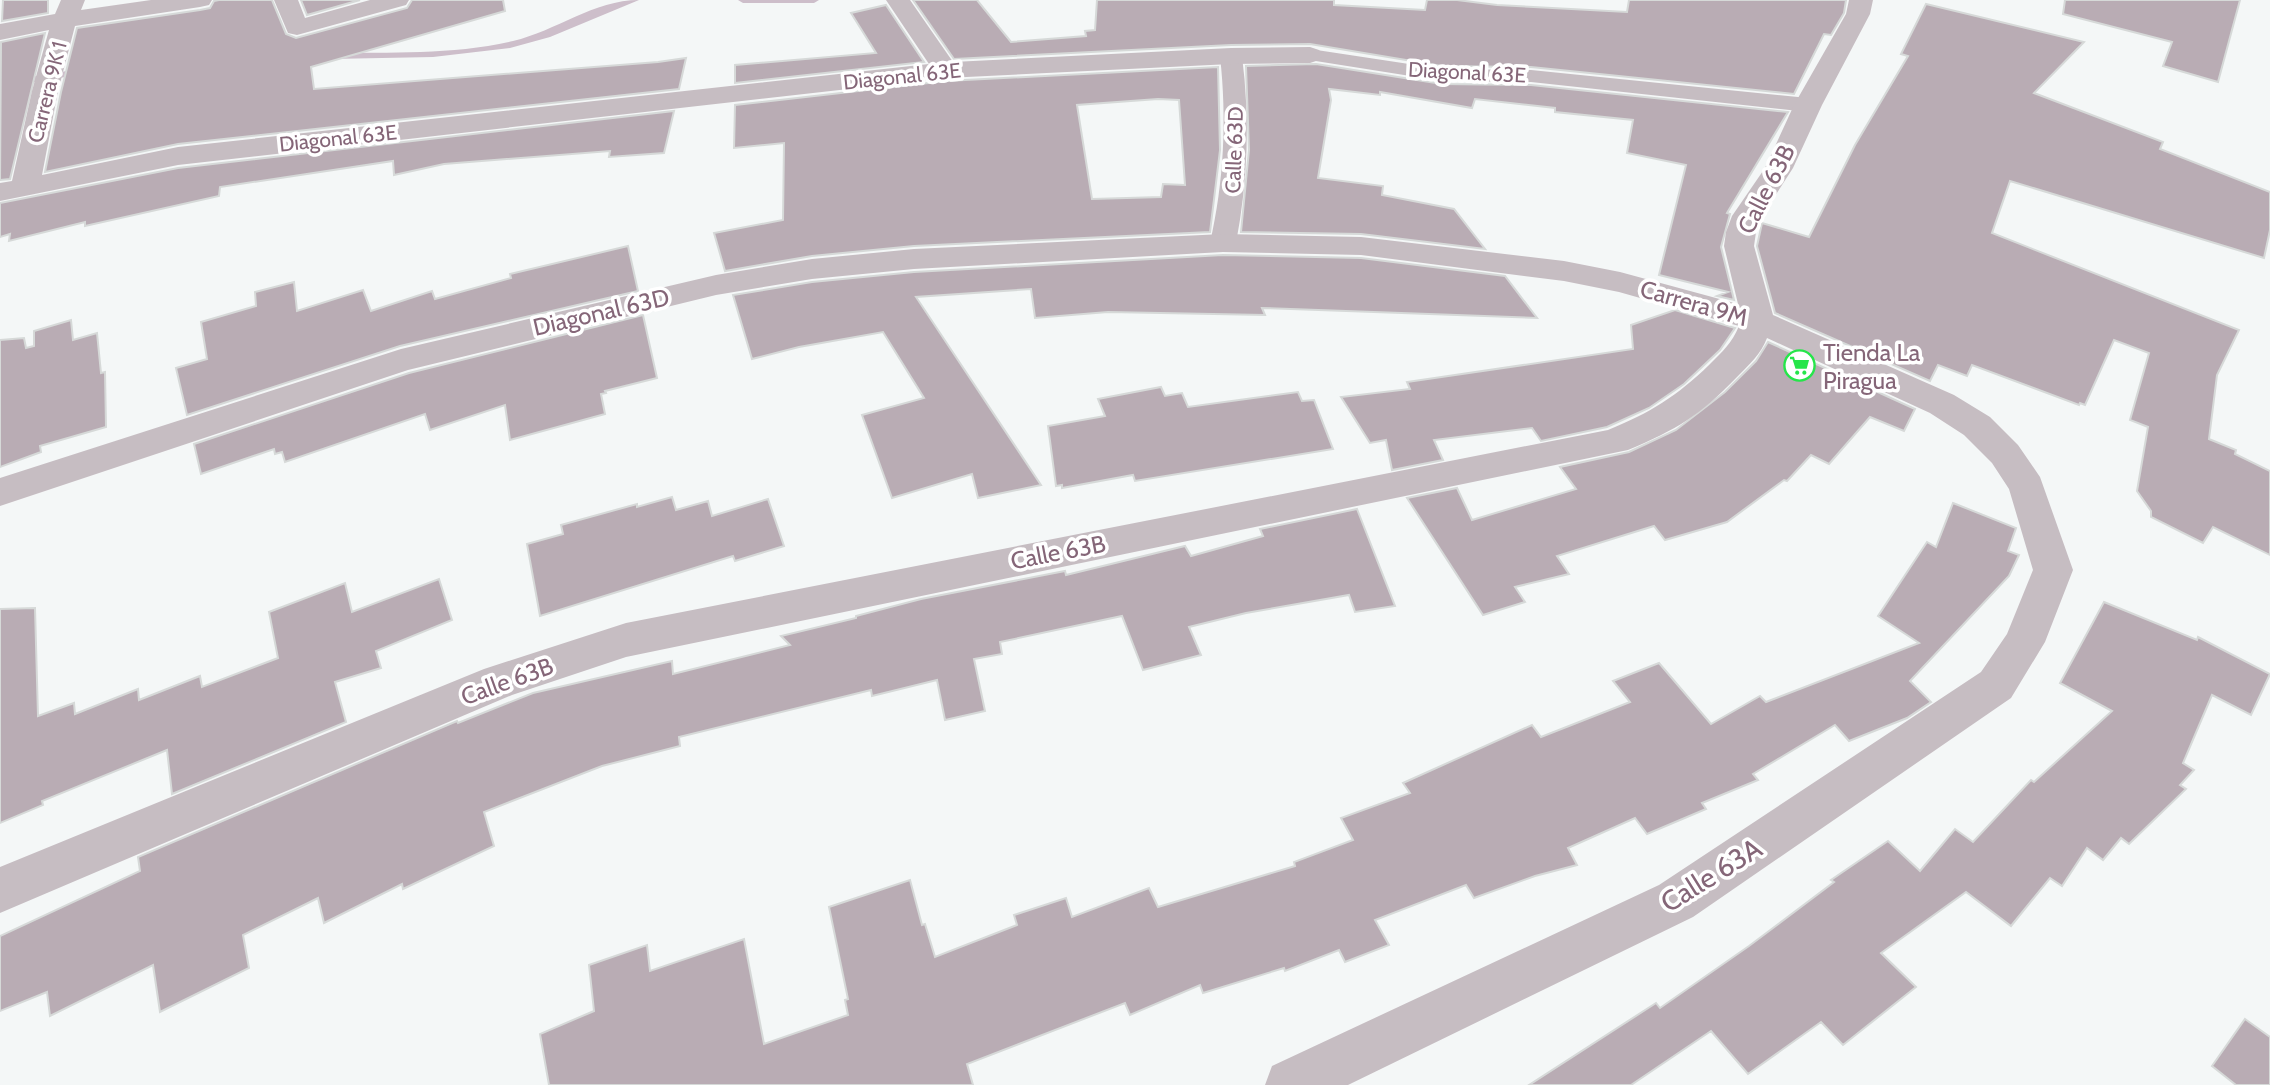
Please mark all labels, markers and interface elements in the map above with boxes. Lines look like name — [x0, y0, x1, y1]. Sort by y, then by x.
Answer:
street label: Carrera 9K 1 — [22, 39, 72, 145]
street label: Diagonal 63E — [1407, 56, 1527, 88]
street label: Diagonal 63E — [842, 57, 962, 95]
street label: Calle 63D — [1220, 106, 1248, 194]
street label: Diagonal 63E — [278, 119, 398, 157]
street label: Calle 63B — [1731, 140, 1801, 238]
street label: Carrera 9M — [1637, 274, 1751, 332]
street label: Diagonal 63D — [530, 282, 672, 342]
place label: Tienda La Piragua — [1823, 338, 1921, 395]
supermarket icon: Tienda La Piragua — [1783, 349, 1817, 383]
street label: Calle 63B — [1008, 529, 1108, 575]
street label: Calle 63B — [457, 651, 557, 711]
street label: Calle 63A — [1654, 830, 1768, 919]

